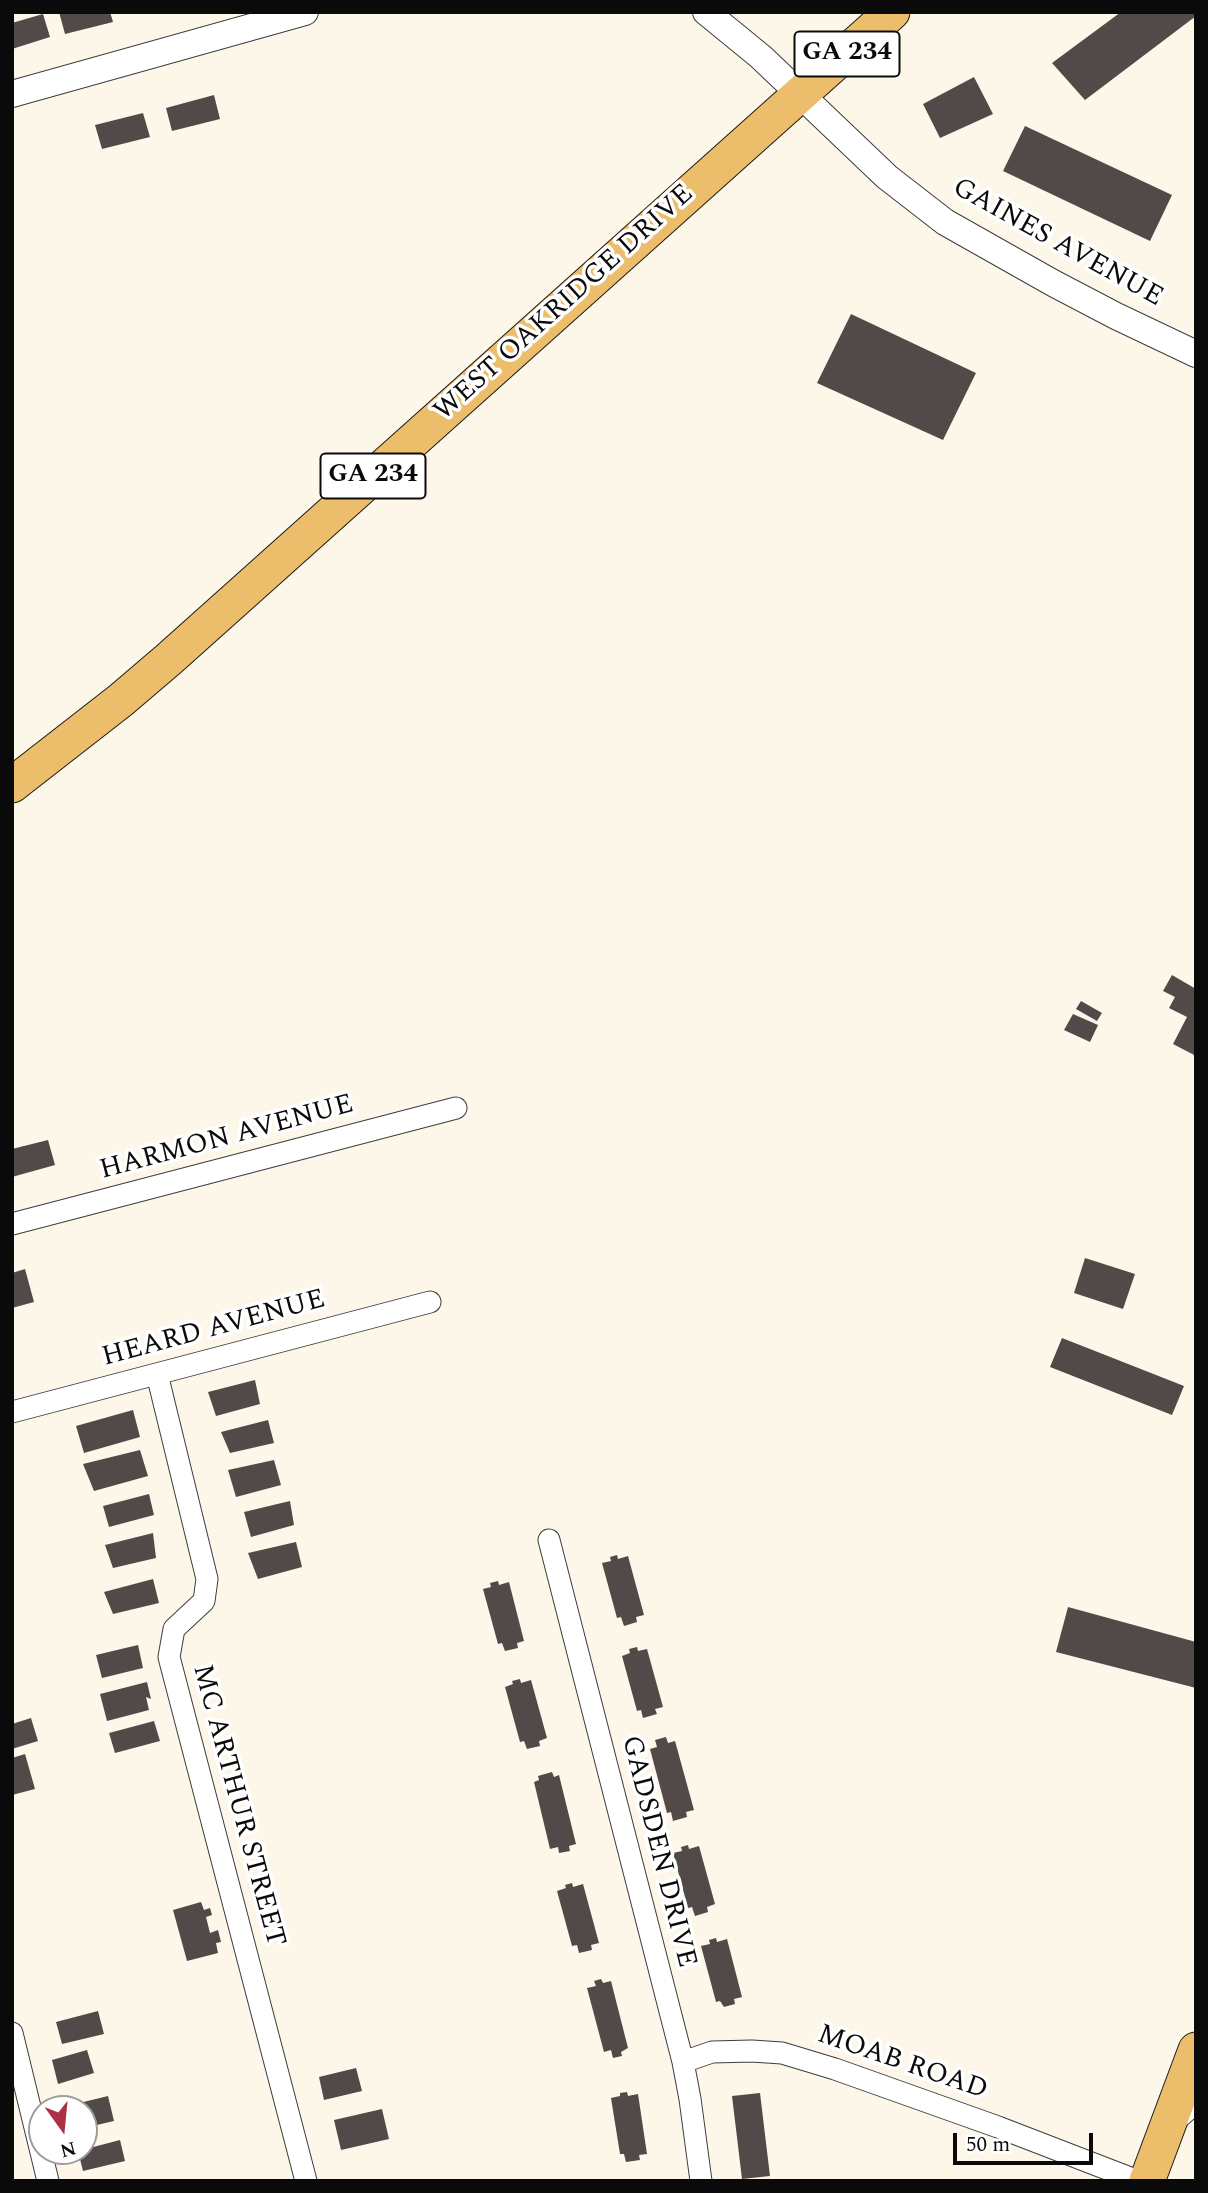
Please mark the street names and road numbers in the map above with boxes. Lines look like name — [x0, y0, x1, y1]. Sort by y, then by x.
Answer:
road number: GA 234 — [794, 32, 900, 76]
street label: GAINES AVENUE — [946, 172, 1168, 316]
street label: WEST OAKRIDGE DRIVE — [428, 179, 702, 429]
road number: GA 234 — [320, 454, 426, 498]
street label: HARMON AVENUE — [96, 1089, 358, 1189]
street label: HEARD AVENUE — [99, 1284, 329, 1376]
street label: MC ARTHUR STREET — [183, 1661, 291, 1951]
street label: GADSDEN DRIVE — [612, 1732, 702, 1972]
street label: MOAB ROAD — [812, 2019, 992, 2109]

